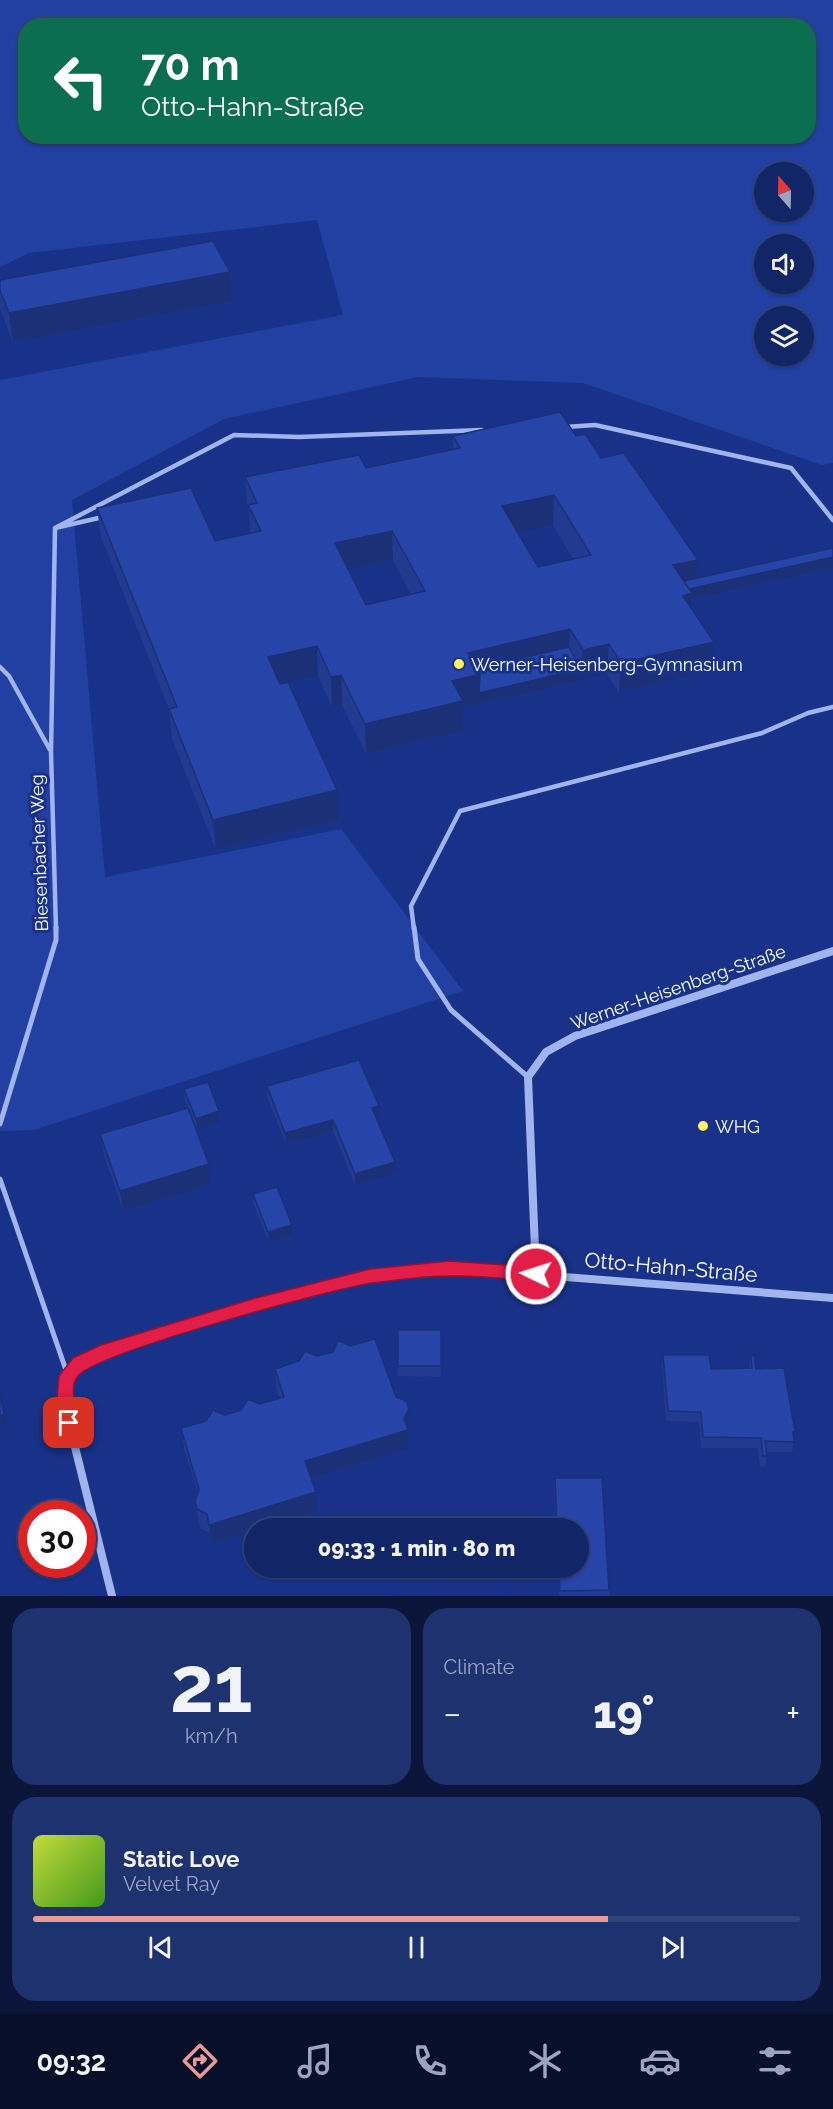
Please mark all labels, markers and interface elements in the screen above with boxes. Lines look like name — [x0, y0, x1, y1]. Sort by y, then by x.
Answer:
text: 70 m — [141, 41, 240, 90]
icon: left — [42, 42, 120, 120]
text: Otto-Hahn-Straße — [141, 91, 364, 122]
north arrow — [754, 162, 814, 222]
map controls — [754, 162, 814, 366]
button: sound — [754, 234, 814, 294]
button: layers — [754, 306, 814, 366]
place label: Werner-Heisenberg-Gymnasium — [471, 654, 743, 675]
marker: Werner-Heisenberg-Gymnasium — [452, 657, 466, 671]
street label: Biesenbacher Weg — [26, 774, 52, 932]
street label: Werner-Heisenberg-Straße — [568, 940, 789, 1034]
place label: WHG — [715, 1116, 760, 1137]
marker: WHG — [696, 1119, 710, 1133]
position arrow — [504, 1242, 568, 1306]
street label: Otto-Hahn-Straße — [584, 1247, 758, 1287]
pin — [43, 1397, 94, 1448]
icon: arrive — [52, 1406, 85, 1439]
speed limit sign: 30 — [18, 1500, 96, 1578]
text: 09:33 · 1 min · 80 m — [318, 1535, 515, 1561]
text: 21 — [170, 1639, 253, 1730]
text: Climate — [444, 1655, 515, 1679]
text: 19° — [593, 1686, 655, 1739]
text: − — [444, 1694, 461, 1733]
text: + — [786, 1694, 800, 1733]
text: km/h — [185, 1724, 238, 1748]
text: Static Love — [123, 1846, 240, 1872]
text: Velvet Ray — [123, 1872, 220, 1896]
icon: previous — [144, 1931, 177, 1964]
icon: pause — [400, 1931, 433, 1964]
icon: next — [656, 1931, 689, 1964]
icon: directions — [179, 2040, 221, 2082]
icon: music — [294, 2040, 336, 2082]
icon: phone — [409, 2040, 451, 2082]
icon: climate — [524, 2040, 566, 2082]
icon: car — [639, 2040, 681, 2082]
icon: filters — [754, 2040, 796, 2082]
text: 09:32 — [37, 2046, 106, 2077]

